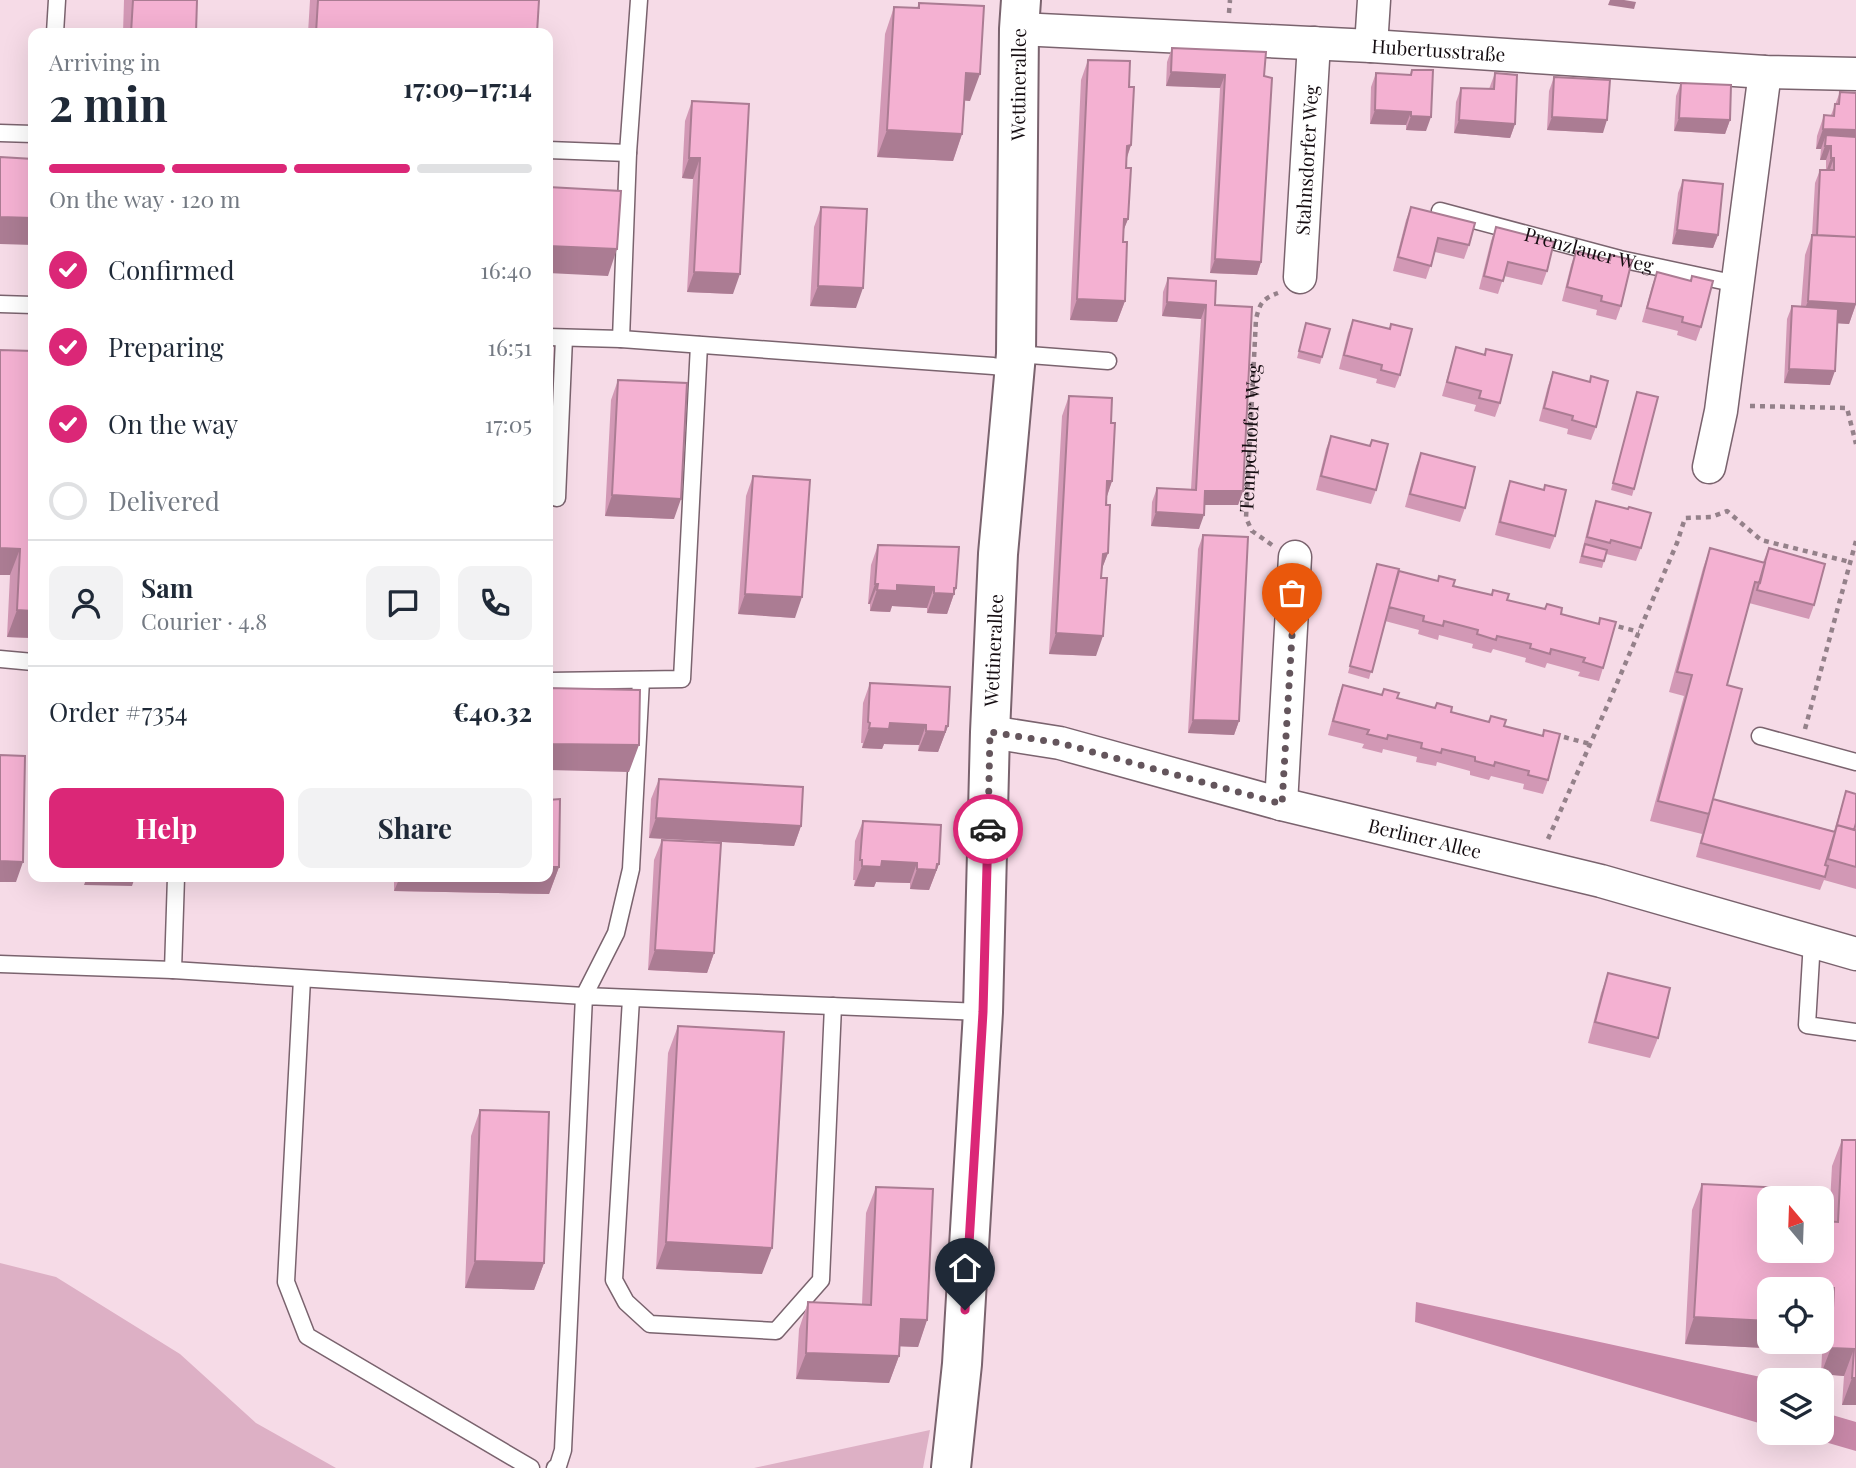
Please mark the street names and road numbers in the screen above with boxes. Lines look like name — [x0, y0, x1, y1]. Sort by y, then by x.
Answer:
street label: Wettinerallee — [1004, 28, 1031, 142]
street label: Hubertusstraße — [1371, 32, 1506, 67]
street label: Stahnsdorfer Weg — [1289, 84, 1323, 236]
street label: Prenzlauer Weg — [1522, 220, 1656, 278]
street label: Tempelhofer Weg — [1232, 363, 1266, 513]
street label: Wettinerallee — [977, 593, 1008, 708]
street label: Berliner Allee — [1366, 811, 1484, 864]

